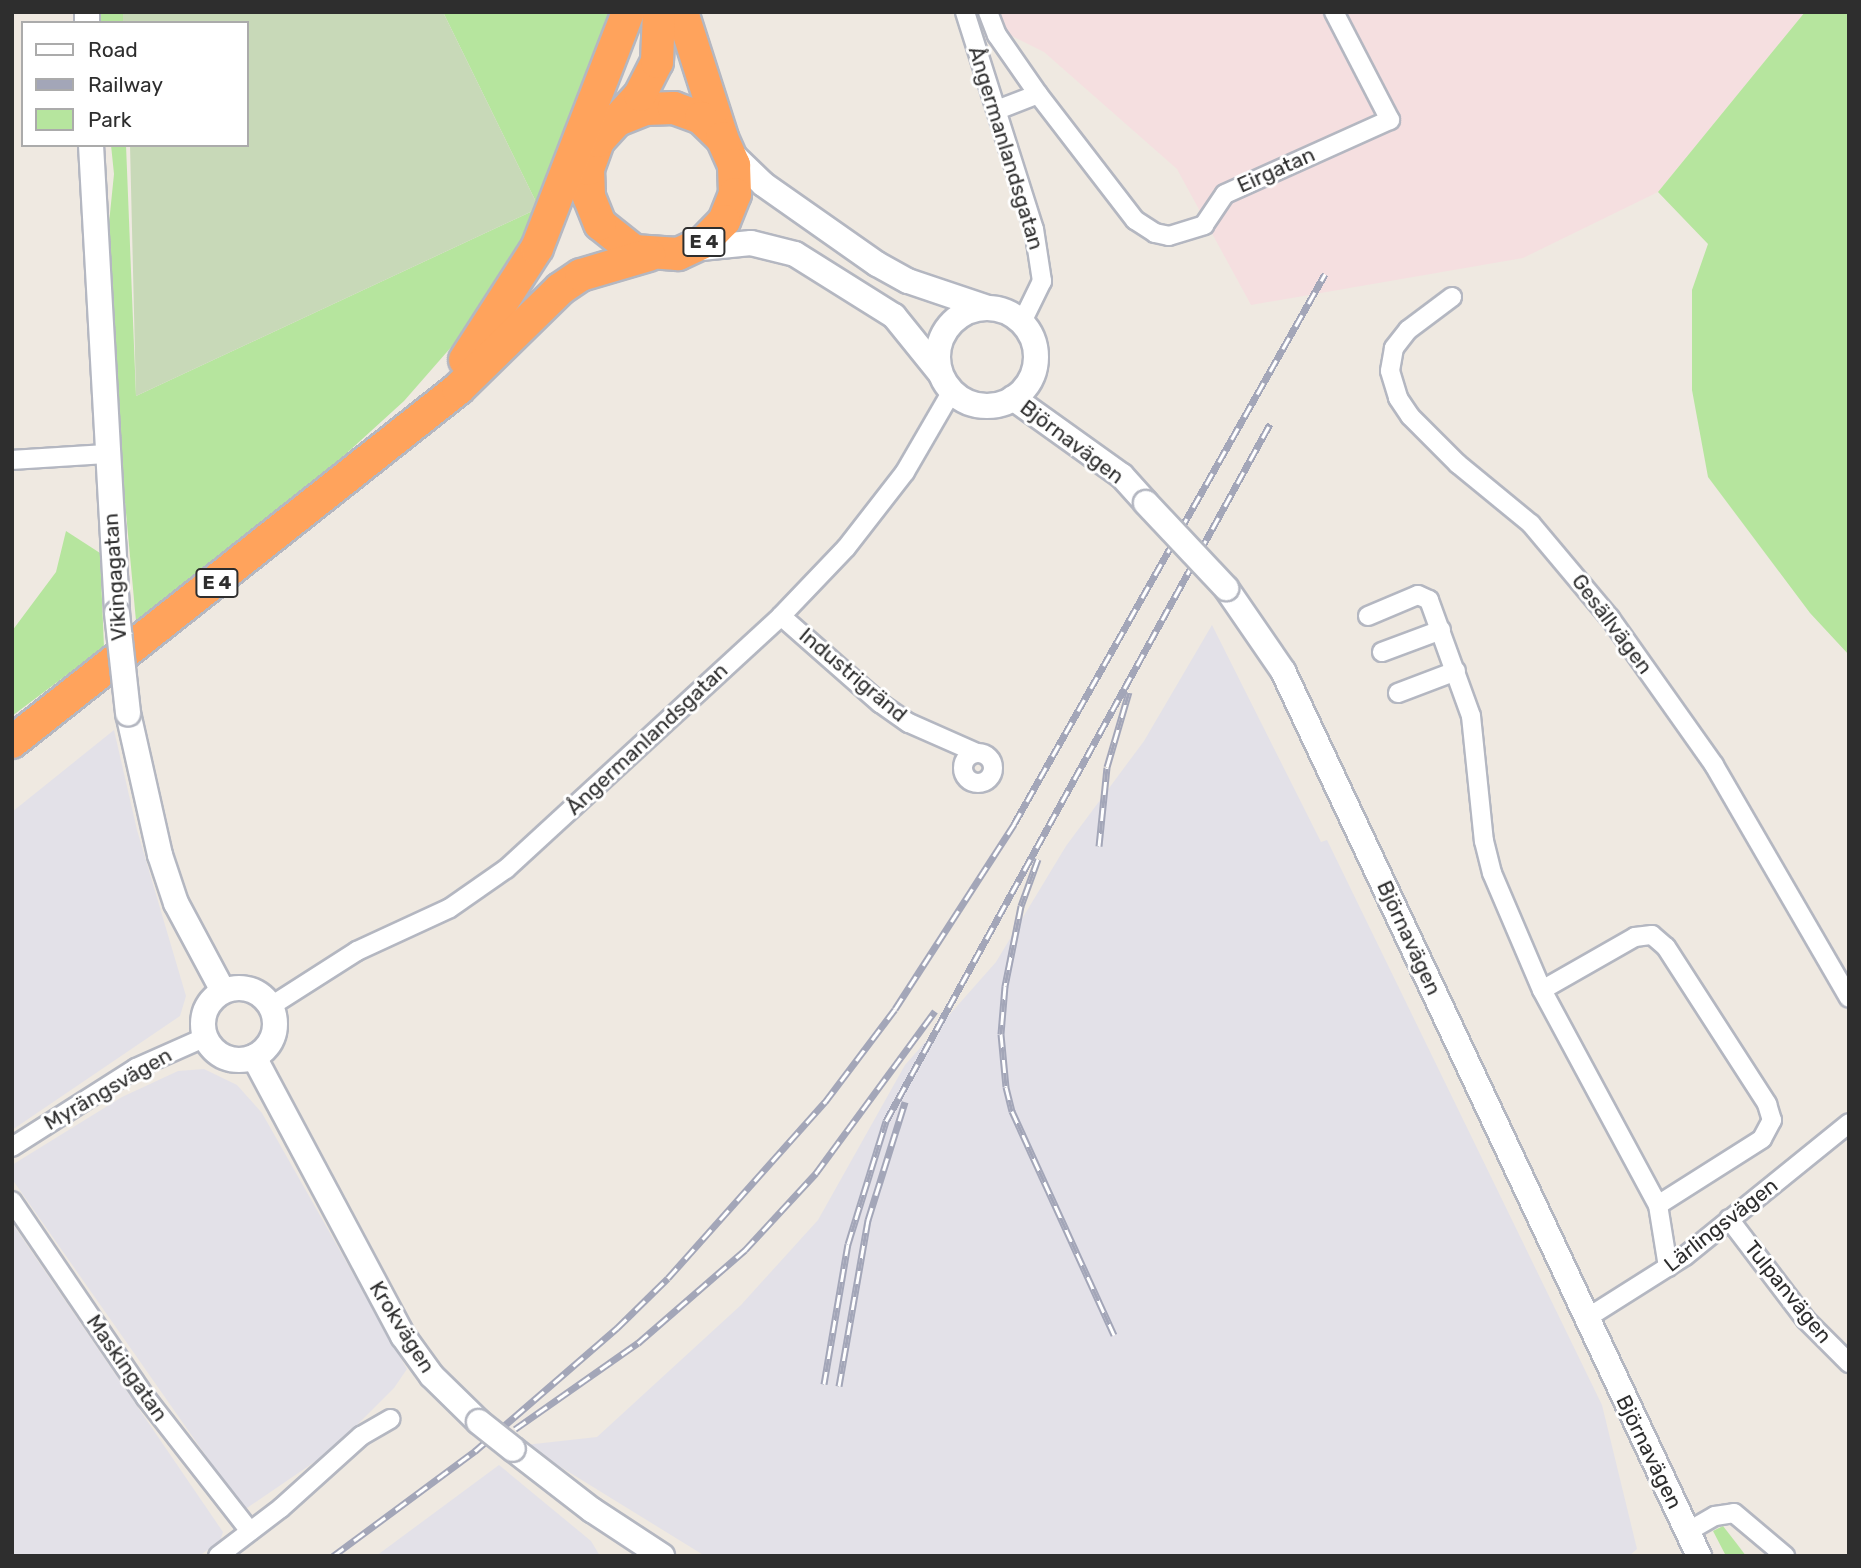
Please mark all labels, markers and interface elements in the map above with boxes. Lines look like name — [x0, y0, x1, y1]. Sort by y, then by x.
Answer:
legend — [21, 21, 248, 147]
text: Road — [88, 37, 138, 62]
street label: Ångermanlandsgatan — [963, 43, 1049, 253]
text: Railway — [88, 72, 163, 97]
text: Park — [88, 107, 132, 132]
street label: Eirgatan — [1233, 142, 1319, 198]
road number: E 4 — [681, 226, 727, 258]
street label: Björnavägen — [1015, 395, 1129, 489]
street label: Vikingagatan — [98, 512, 132, 642]
road number: E 4 — [194, 568, 240, 598]
street label: Gesällvägen — [1566, 569, 1658, 679]
street label: Industrigränd — [794, 623, 912, 727]
street label: Ångermanlandsgatan — [561, 658, 733, 820]
street label: Björnavägen — [1372, 877, 1446, 999]
street label: Myrängsvägen — [40, 1042, 176, 1136]
street label: Lärlingsvägen — [1659, 1173, 1783, 1277]
street label: Tulpanvägen — [1739, 1236, 1837, 1348]
street label: Krokvägen — [364, 1277, 440, 1377]
street label: Maskingatan — [81, 1310, 173, 1426]
street label: Björnavägen — [1611, 1391, 1687, 1513]

